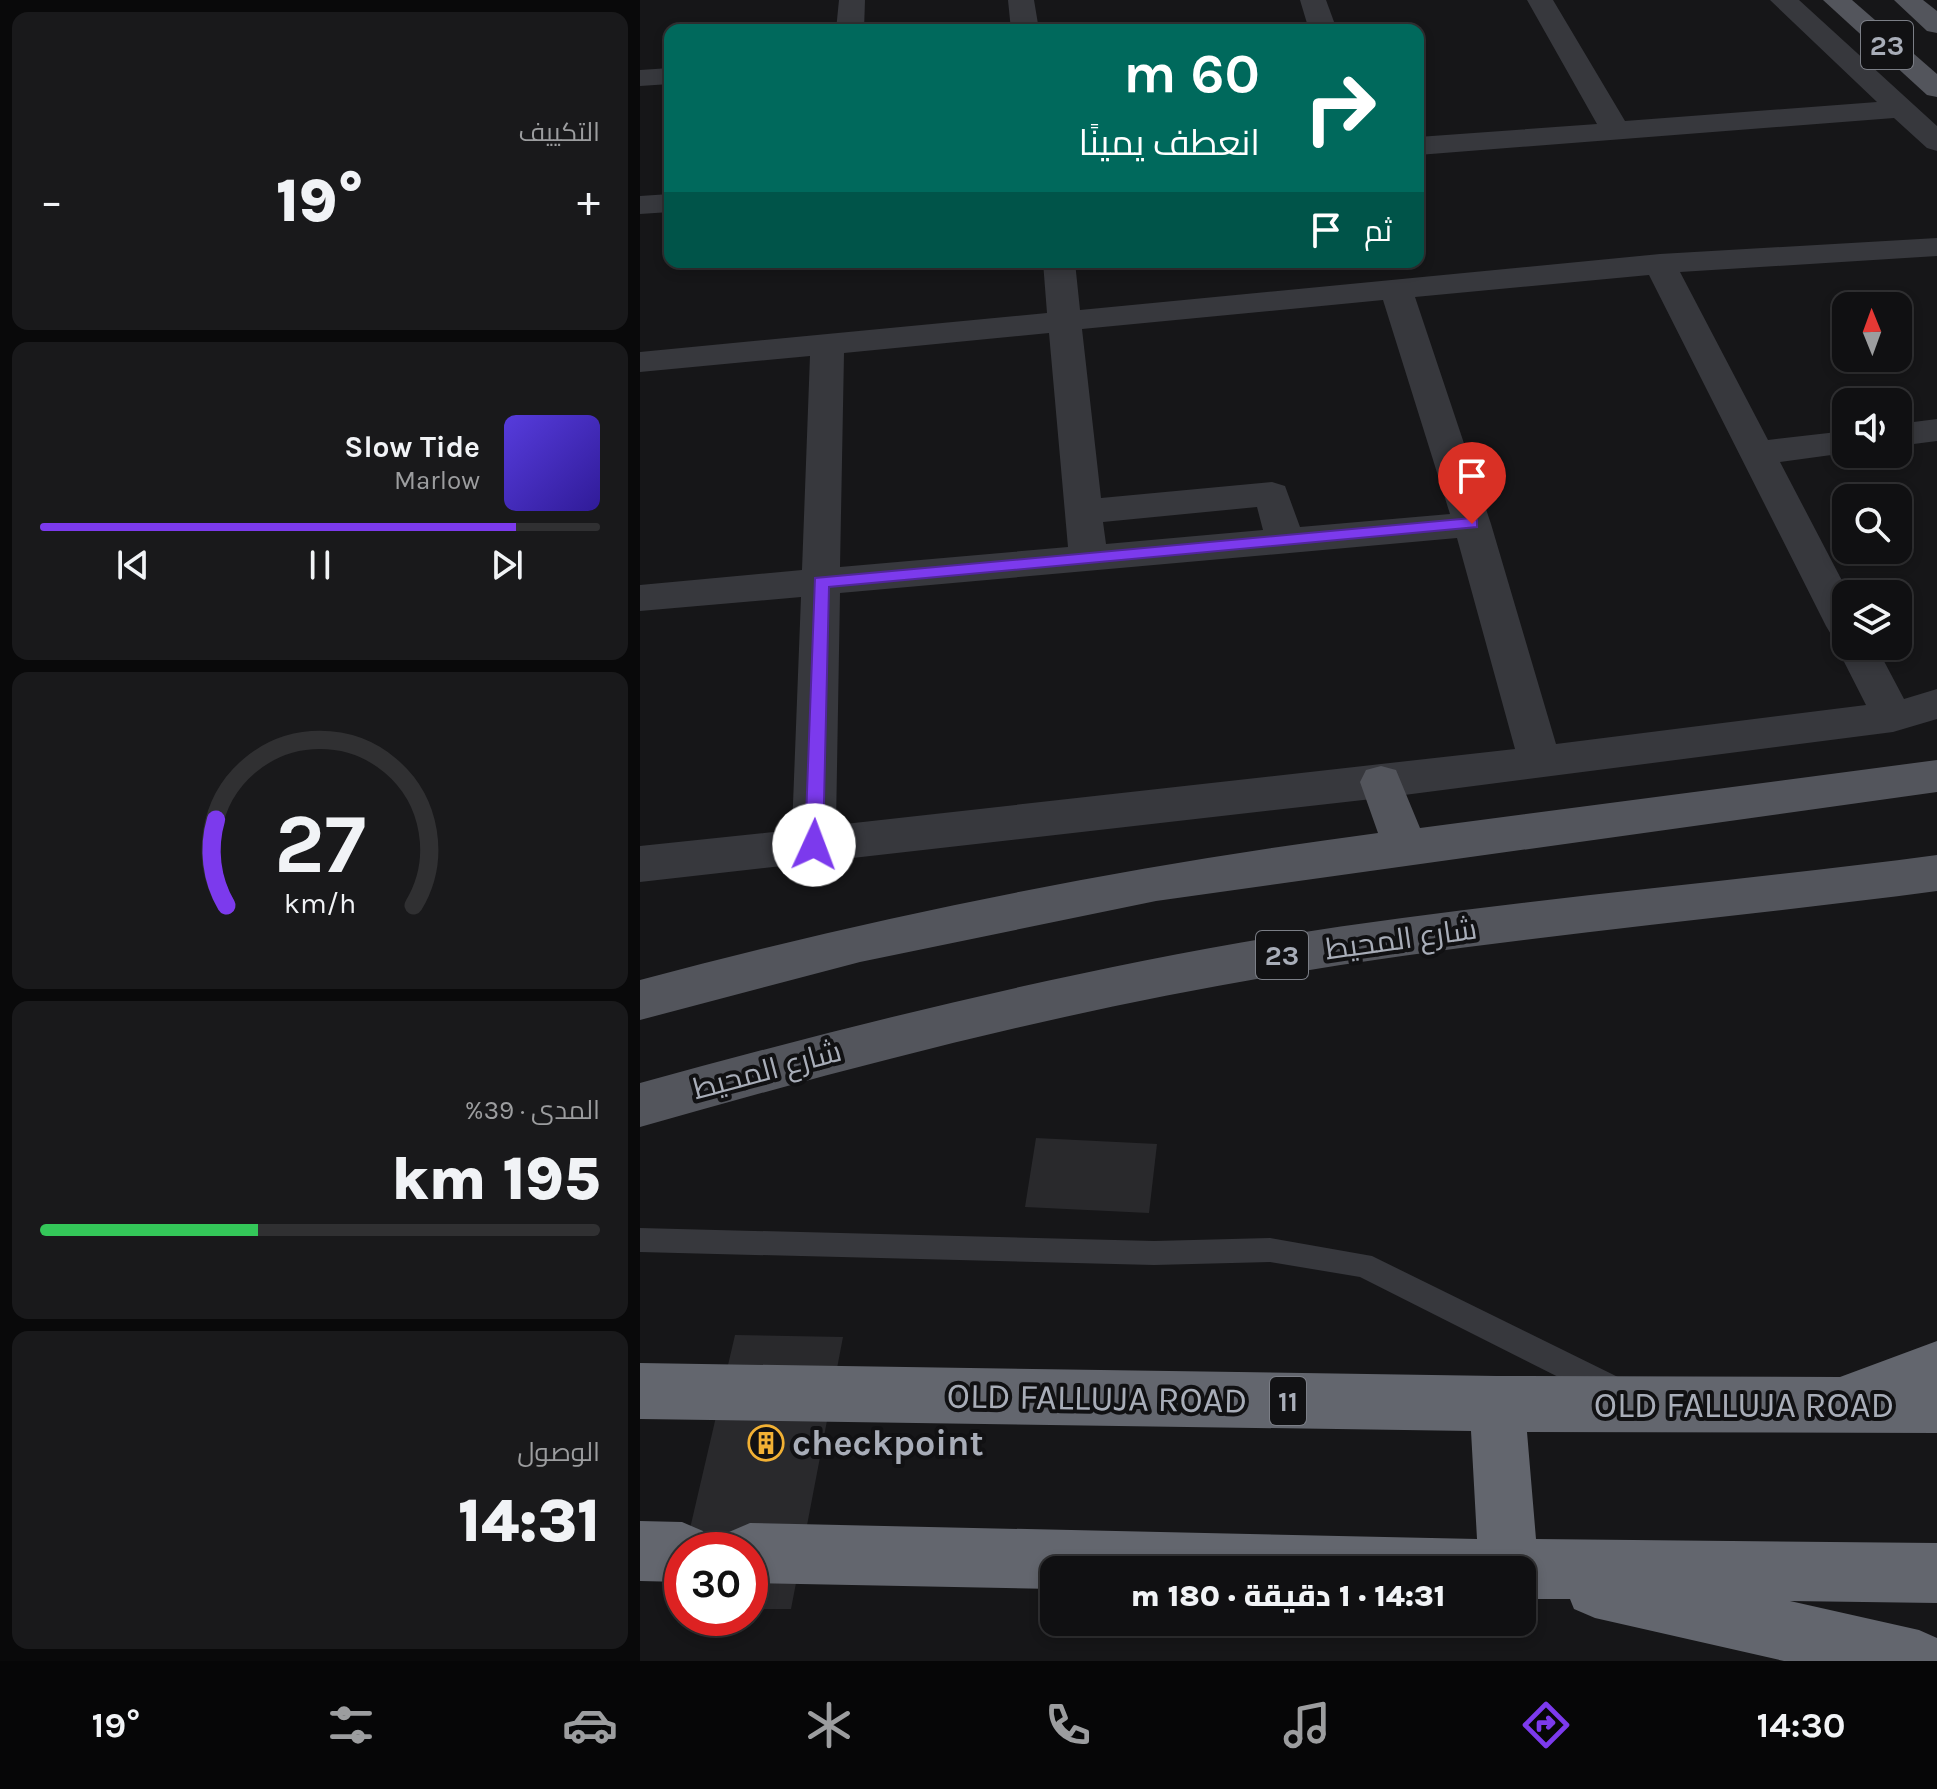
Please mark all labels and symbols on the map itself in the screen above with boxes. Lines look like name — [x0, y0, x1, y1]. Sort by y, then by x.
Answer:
road number: 23 — [1861, 21, 1913, 69]
north arrow — [1832, 292, 1912, 372]
pin — [1438, 442, 1506, 524]
position arrow — [772, 803, 856, 887]
street label: شارع المحيط — [1323, 911, 1479, 969]
road number: 23 — [1256, 931, 1308, 979]
street label: شارع المحيط — [689, 1033, 846, 1109]
street label: OLD FALLUJA ROAD — [946, 1374, 1248, 1422]
road number: 11 — [1270, 1377, 1306, 1425]
street label: OLD FALLUJA ROAD — [1594, 1384, 1894, 1426]
place label: checkpoint — [792, 1422, 984, 1464]
building icon: checkpoint — [747, 1424, 785, 1462]
speed limit sign: 30 — [664, 1532, 768, 1636]

